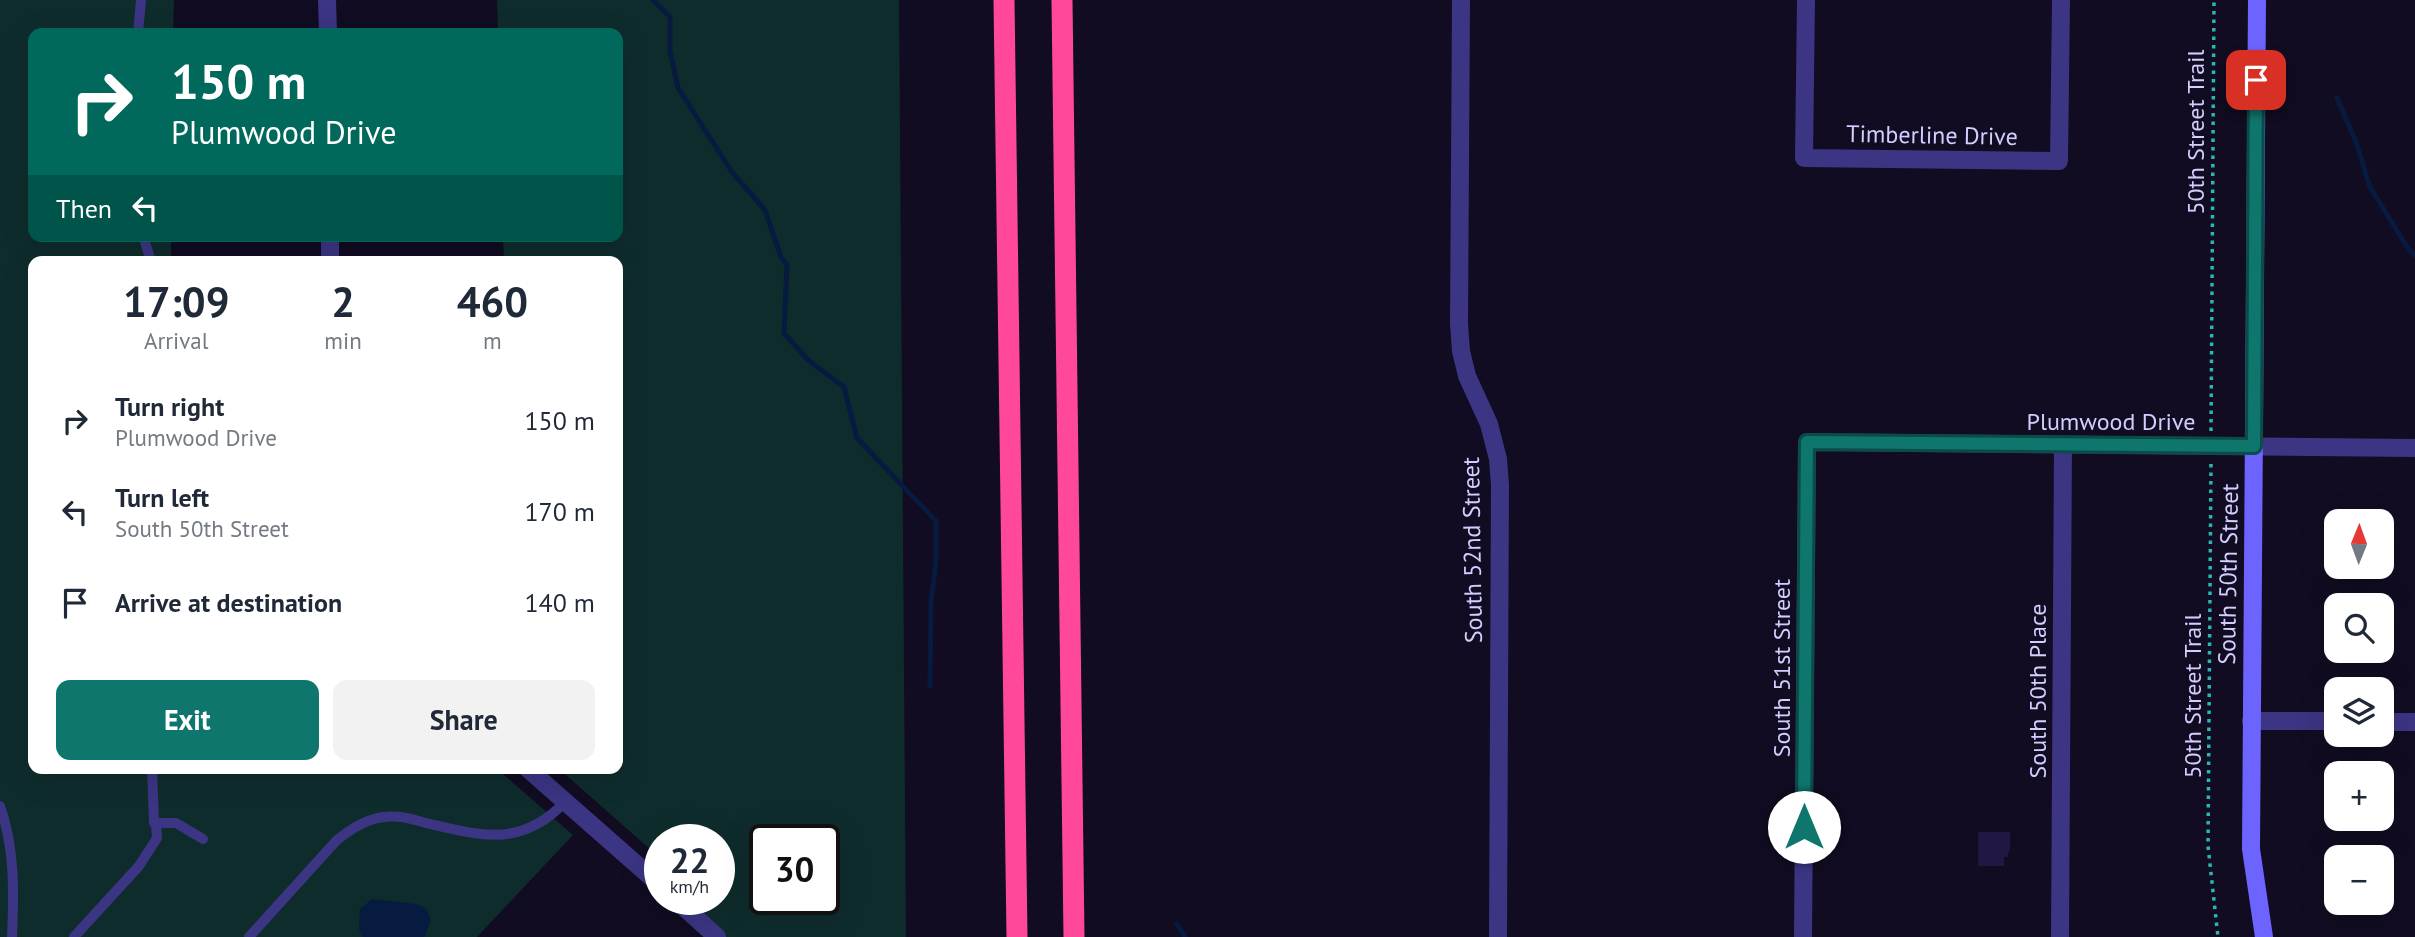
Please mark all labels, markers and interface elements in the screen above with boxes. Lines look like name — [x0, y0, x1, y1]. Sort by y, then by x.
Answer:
text: 150 m — [171, 49, 306, 113]
street label: 50th Street Trail — [2180, 49, 2211, 215]
pin — [2226, 50, 2286, 110]
icon: right — [56, 56, 147, 147]
icon: arrive — [2237, 61, 2275, 99]
text: Plumwood Drive — [171, 111, 396, 153]
street label: Timberline Drive — [1846, 118, 2018, 152]
icon: left — [126, 189, 164, 227]
text: Then — [56, 192, 112, 225]
text: 17:09 — [123, 274, 229, 329]
text: 2 — [331, 274, 355, 329]
text: 460 — [457, 274, 528, 329]
text: Arrival — [144, 326, 208, 355]
text: min — [324, 326, 362, 355]
text: m — [483, 326, 502, 355]
text: Turn right — [115, 390, 224, 423]
icon: right — [56, 402, 94, 440]
text: 150 m — [524, 404, 595, 437]
street label: Plumwood Drive — [2026, 406, 2196, 437]
text: Plumwood Drive — [115, 423, 277, 452]
street label: South 52nd Street — [1455, 457, 1489, 643]
text: Turn left — [115, 481, 209, 514]
street label: South 50th Street — [2211, 483, 2245, 665]
icon: left — [56, 493, 94, 531]
text: 170 m — [524, 495, 595, 528]
north arrow — [2324, 509, 2394, 579]
map controls — [2324, 509, 2394, 915]
text: South 50th Street — [115, 514, 289, 543]
street label: South 51st Street — [1766, 579, 1797, 757]
icon: arrive — [56, 584, 94, 622]
text: Arrive at destination — [115, 586, 342, 619]
text: 140 m — [524, 586, 595, 619]
button: search — [2324, 593, 2394, 663]
street label: South 50th Place — [2022, 604, 2053, 778]
street label: 50th Street Trail — [2177, 613, 2208, 779]
button: layers — [2324, 677, 2394, 747]
button: Exit — [56, 680, 319, 760]
button: Share — [333, 680, 595, 760]
button: + — [2324, 761, 2394, 831]
position arrow — [1767, 790, 1841, 864]
speed limit sign: 30 — [749, 824, 840, 915]
text: 22 — [670, 837, 709, 883]
button: − — [2324, 845, 2394, 915]
text: km/h — [670, 875, 709, 898]

